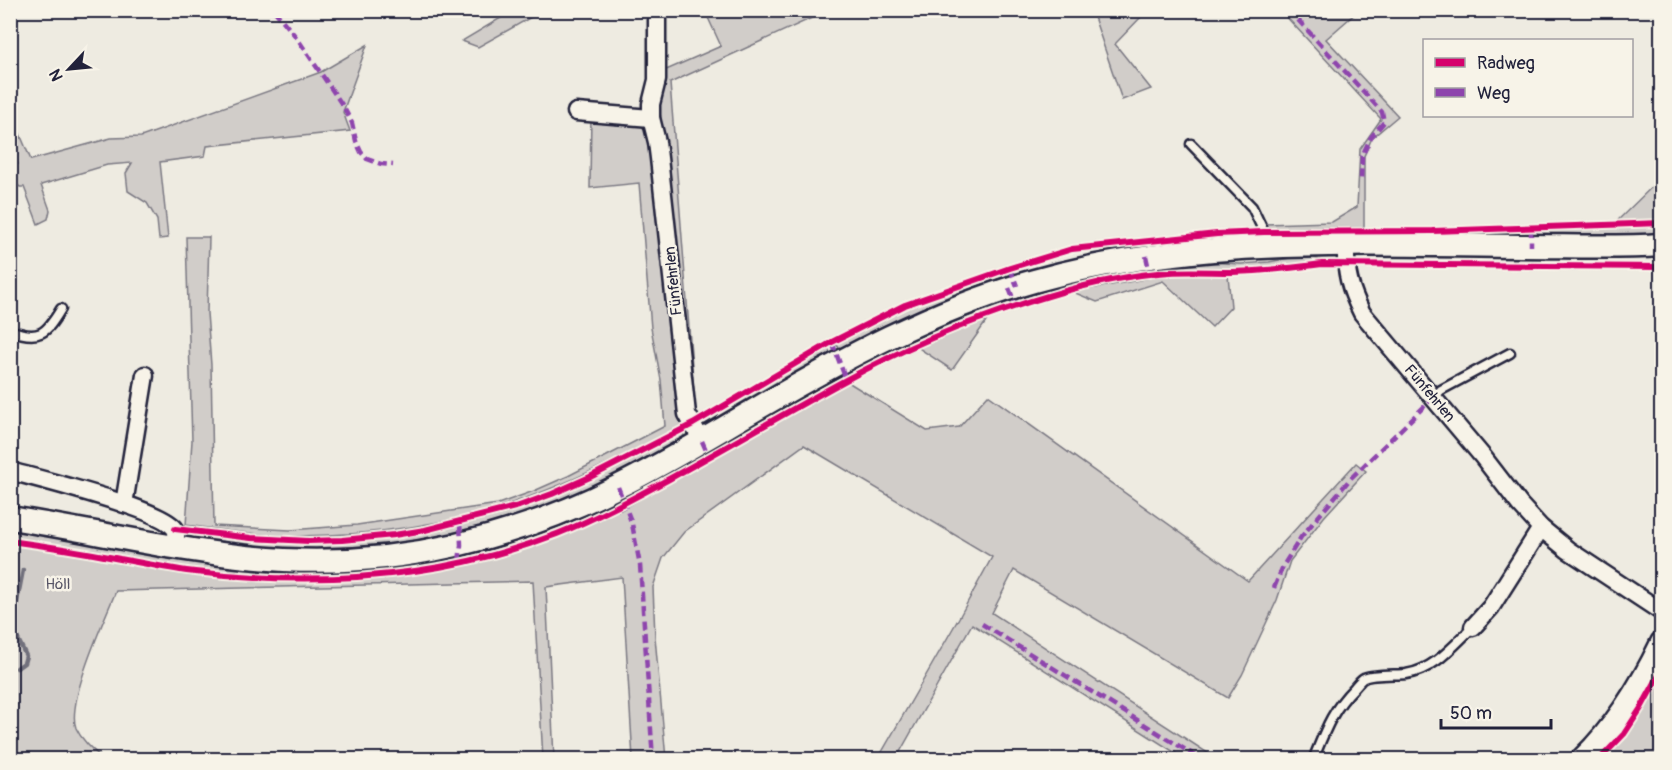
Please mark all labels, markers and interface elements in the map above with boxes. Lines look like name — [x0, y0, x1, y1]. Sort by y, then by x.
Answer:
north arrow — [39, 39, 99, 99]
legend — [1423, 39, 1633, 117]
text: Radweg — [1477, 52, 1535, 75]
text: N — [45, 66, 68, 84]
text: Weg — [1477, 82, 1510, 105]
street label: Fünfehrlen — [660, 245, 687, 316]
street label: Fünfehrlen — [1400, 361, 1459, 426]
park label: Höll — [46, 575, 70, 594]
scale bar — [1441, 692, 1550, 730]
text: 50 m — [1450, 702, 1492, 725]

